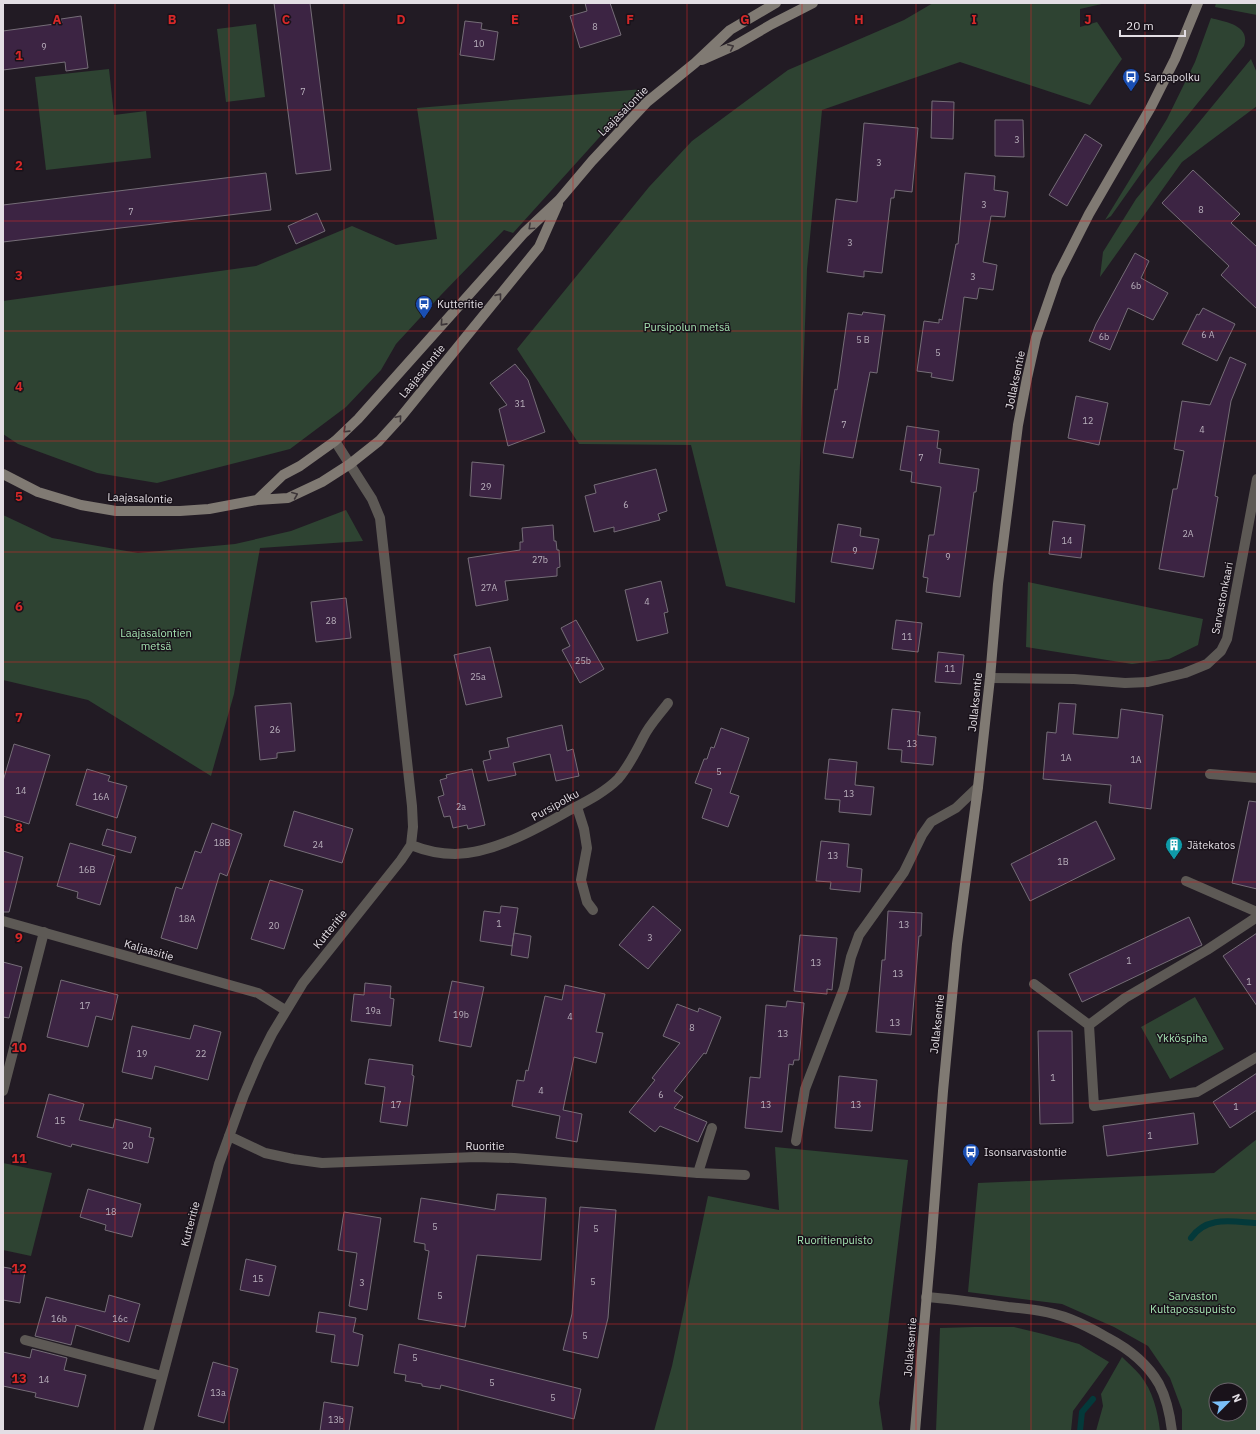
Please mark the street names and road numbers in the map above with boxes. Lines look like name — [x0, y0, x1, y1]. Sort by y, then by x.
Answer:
street label: Laajasalontie — [595, 83, 651, 139]
street label: Laajasalontie — [396, 341, 448, 401]
street label: Jollaksentie — [1002, 349, 1028, 411]
street label: Laajasalontie — [107, 490, 173, 506]
street label: Sarvastonkaari — [1208, 561, 1236, 635]
street label: Jollaksentie — [965, 672, 985, 732]
street label: Pursipolku — [529, 786, 581, 824]
street label: Kutteritie — [310, 907, 350, 951]
street label: Kaljaasitie — [123, 936, 175, 964]
street label: Jollaksentie — [927, 994, 947, 1054]
street label: Ruoritie — [466, 1139, 504, 1153]
street label: Kutteritie — [177, 1200, 203, 1248]
street label: Jollaksentie — [900, 1317, 920, 1377]

